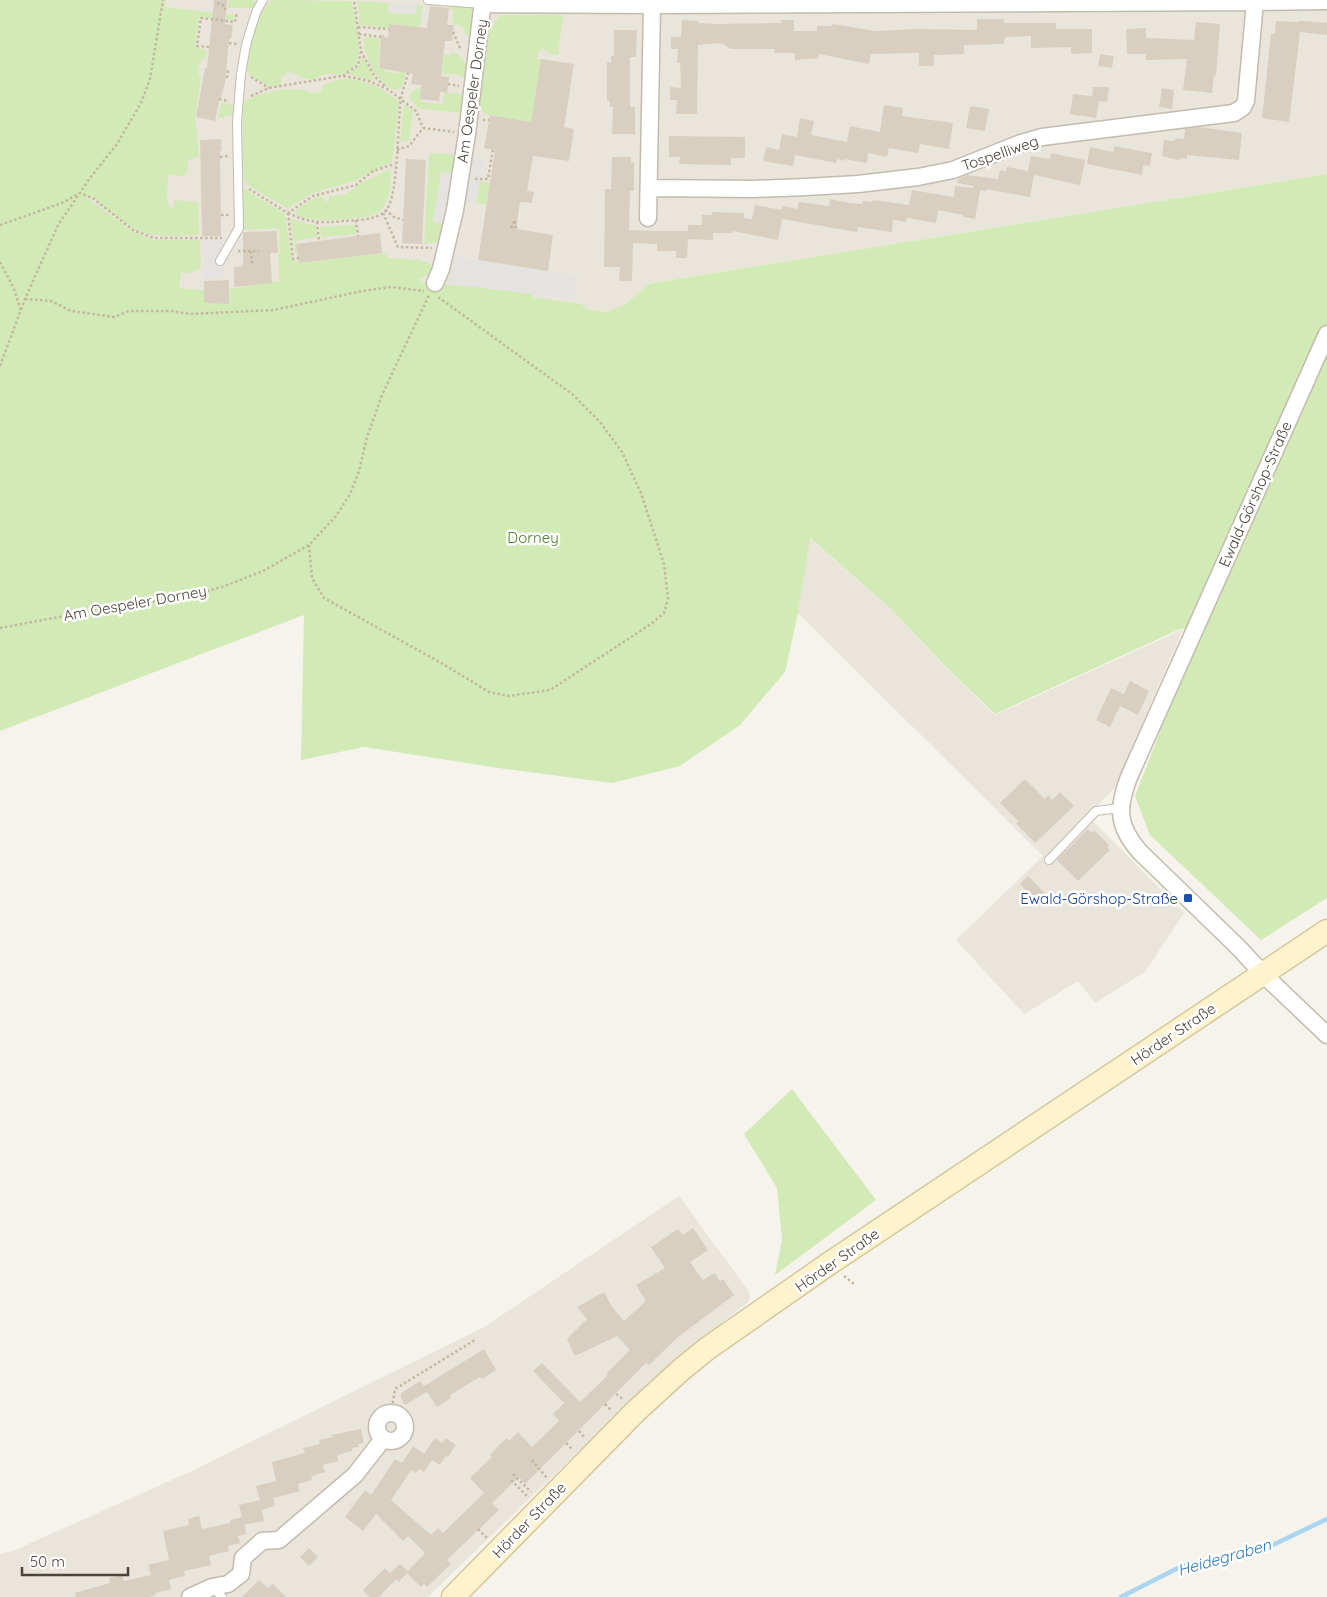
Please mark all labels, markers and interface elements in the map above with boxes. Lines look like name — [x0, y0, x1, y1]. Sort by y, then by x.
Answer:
street label: Am Oespeler Dorney — [452, 18, 492, 164]
street label: Tospelliweg — [959, 131, 1041, 175]
street label: Ewald-Görshop-Straße — [1214, 418, 1296, 570]
park label: Dorney — [507, 528, 559, 547]
street label: Am Oespeler Dorney — [62, 581, 208, 625]
place label: Ewald-Görshop-Straße — [1020, 889, 1178, 908]
marker: Ewald-Görshop-Straße — [1182, 892, 1194, 904]
street label: Hörder Straße — [1127, 999, 1219, 1069]
street label: Hörder Straße — [791, 1224, 883, 1296]
street label: Hörder Straße — [488, 1478, 570, 1562]
water label: Heidegraben — [1175, 1534, 1274, 1580]
scale bar — [22, 1544, 129, 1576]
text: 50 m — [30, 1552, 65, 1571]

